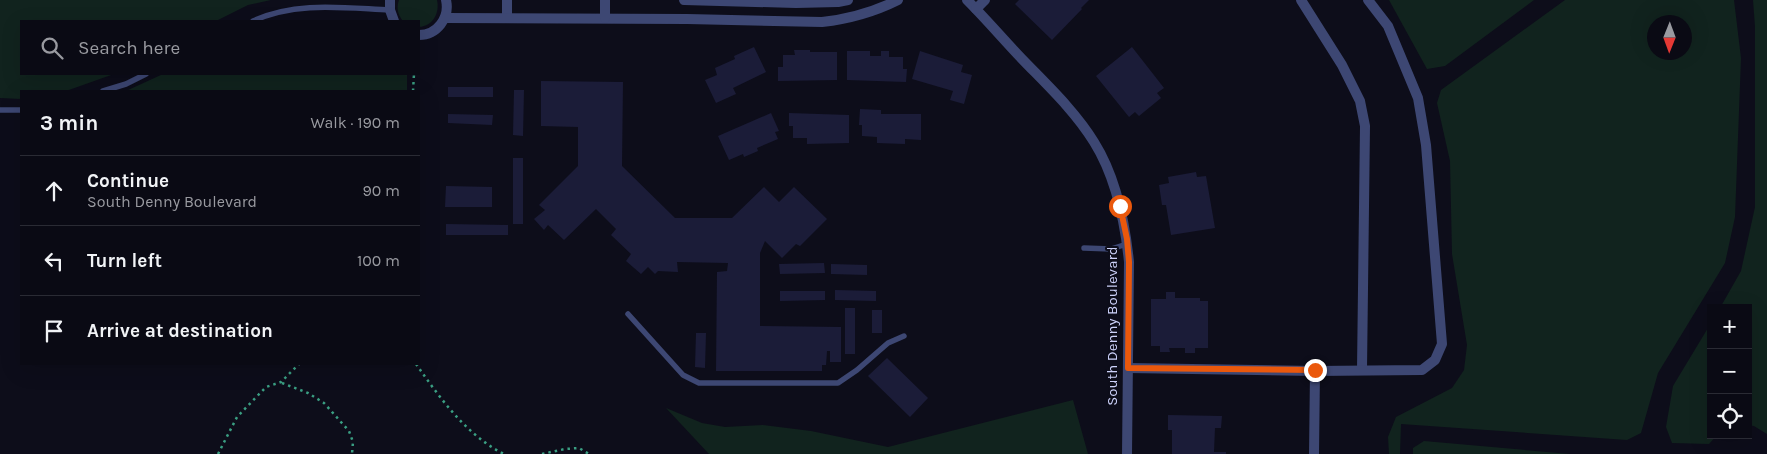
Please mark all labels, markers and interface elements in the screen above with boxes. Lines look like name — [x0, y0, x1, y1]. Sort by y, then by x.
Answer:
north arrow — [1647, 15, 1692, 60]
search box — [20, 20, 420, 75]
icon: search — [38, 34, 66, 62]
text: Search here — [78, 37, 180, 59]
text: 3 min — [40, 111, 98, 135]
text: Walk · 190 m — [311, 113, 400, 132]
text: Continue — [87, 170, 169, 192]
icon: ahead — [40, 177, 68, 205]
text: 90 m — [362, 181, 400, 200]
text: South Denny Boulevard — [87, 192, 257, 211]
route start — [1109, 195, 1132, 218]
street label: South Denny Boulevard — [1103, 246, 1121, 406]
icon: left — [40, 247, 68, 275]
text: Turn left — [87, 250, 162, 272]
text: 100 m — [357, 251, 400, 270]
map controls — [1707, 304, 1752, 439]
button: + — [1707, 304, 1752, 349]
icon: arrive — [40, 317, 68, 345]
text: Arrive at destination — [87, 320, 273, 342]
button: − — [1707, 349, 1752, 394]
route end — [1304, 359, 1327, 382]
button: locate — [1707, 394, 1752, 439]

